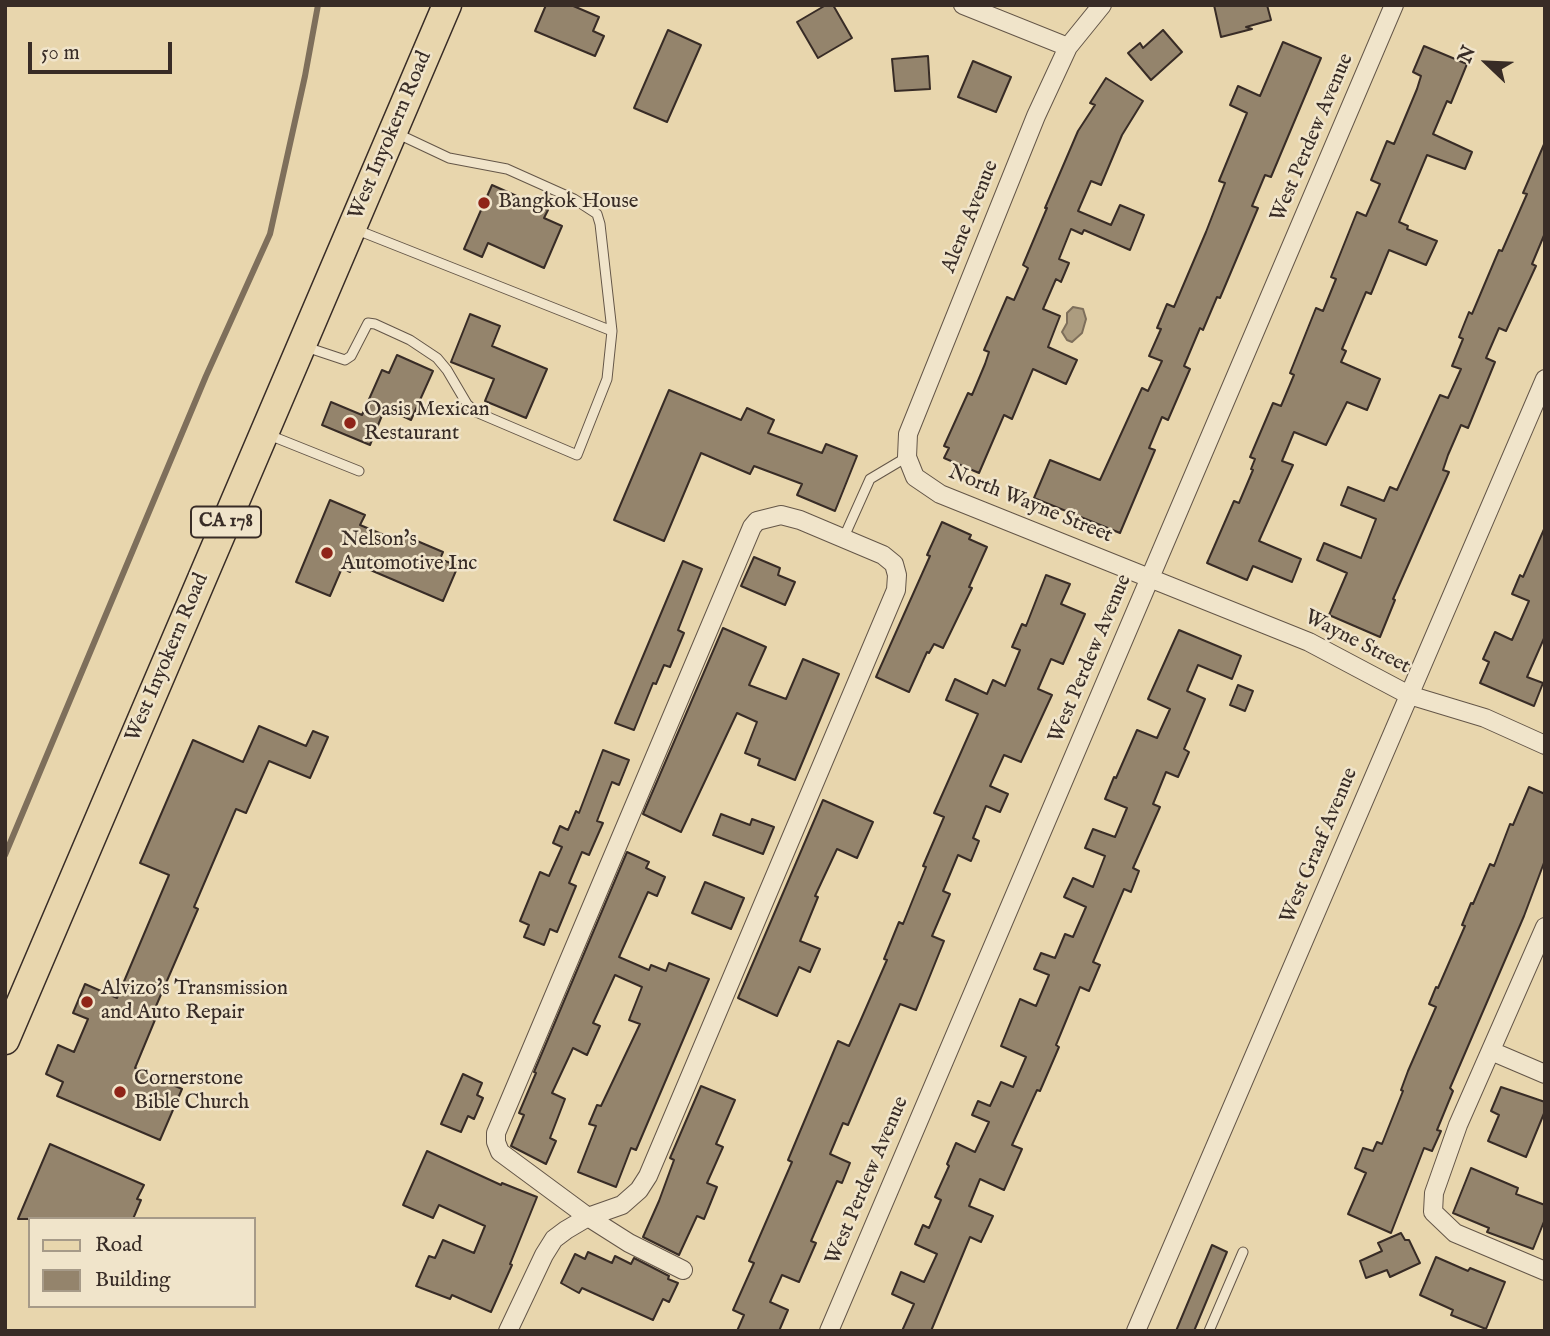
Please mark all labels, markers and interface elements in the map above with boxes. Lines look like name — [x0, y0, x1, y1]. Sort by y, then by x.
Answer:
scale bar — [32, 28, 175, 72]
north arrow — [1452, 28, 1522, 98]
text: 50 m — [41, 40, 80, 67]
text: N — [1453, 43, 1482, 67]
street label: West Inyokern Road — [344, 48, 438, 224]
street label: West Perdew Avenue — [1266, 50, 1360, 226]
street label: Alene Avenue — [937, 157, 1005, 277]
place label: Bangkok House — [498, 190, 638, 216]
marker: Bangkok House — [476, 195, 492, 211]
place label: Oasis Mexican Restaurant — [364, 398, 490, 448]
marker: Oasis Mexican Restaurant — [342, 415, 358, 431]
street label: North Wayne Street — [944, 461, 1116, 549]
road number: CA 178 — [191, 506, 261, 538]
place label: Nelson's Automotive Inc — [341, 528, 477, 578]
marker: Nelson's Automotive Inc — [319, 545, 335, 561]
street label: West Inyokern Road — [121, 570, 215, 746]
street label: West Perdew Avenue — [1044, 571, 1138, 747]
street label: Wayne Street — [1300, 606, 1414, 680]
street label: West Graaf Avenue — [1276, 764, 1364, 928]
place label: Alvizo's Transmission and Auto Repair — [101, 977, 288, 1027]
marker: Alvizo's Transmission and Auto Repair — [79, 994, 95, 1010]
place label: Cornerstone Bible Church — [134, 1067, 249, 1117]
marker: Cornerstone Bible Church — [112, 1084, 128, 1100]
street label: West Perdew Avenue — [821, 1093, 915, 1269]
legend — [28, 1217, 256, 1308]
text: Road — [95, 1232, 142, 1259]
text: Building — [95, 1267, 170, 1294]

